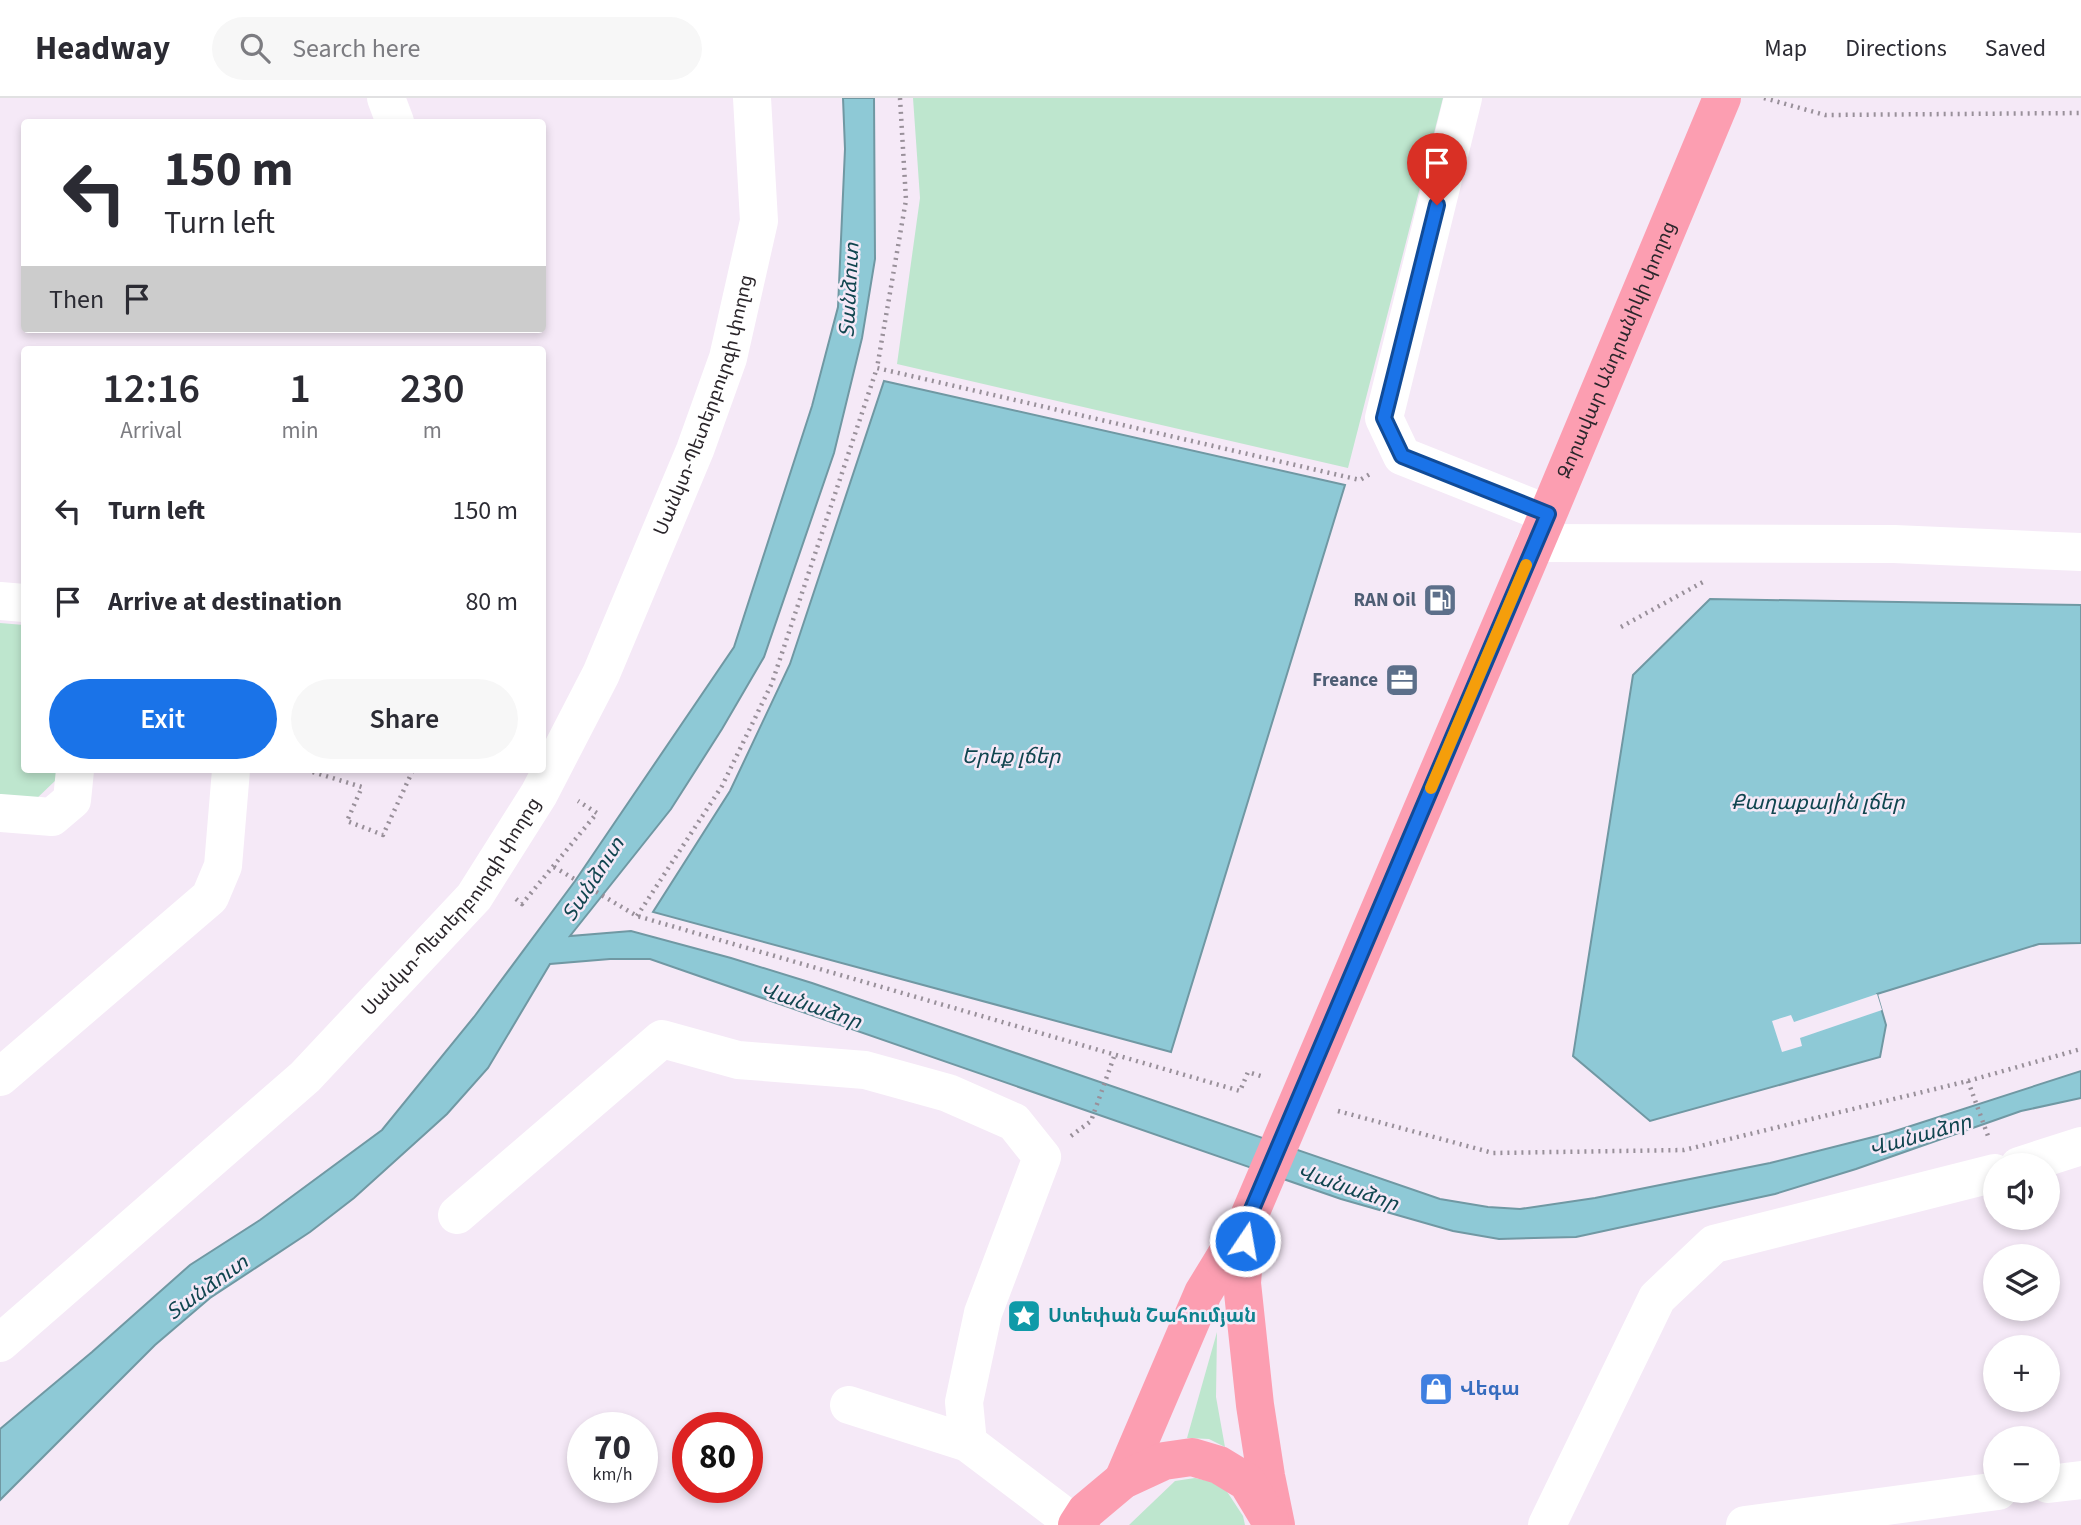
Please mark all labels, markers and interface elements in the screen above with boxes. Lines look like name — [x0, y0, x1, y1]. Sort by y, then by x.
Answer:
search box — [212, 17, 702, 80]
text: Headway — [35, 25, 170, 72]
icon: search — [236, 29, 274, 67]
text: Search here — [292, 30, 420, 67]
text: Map — [1764, 31, 1807, 66]
text: Directions — [1845, 31, 1947, 66]
text: Saved — [1985, 31, 2046, 66]
pin — [1407, 133, 1467, 205]
text: 150 m — [164, 135, 293, 205]
icon: arrive — [1418, 144, 1456, 182]
icon: left — [49, 147, 140, 238]
text: Turn left — [164, 200, 275, 246]
street label: Զորավար Անդրանիկի փողոց — [1551, 217, 1683, 483]
water label: Տանձուտ — [832, 241, 866, 338]
street label: Սանկտ-Պետերբուրգի փողոց — [647, 272, 760, 540]
icon: arrive — [118, 280, 156, 318]
text: Then — [49, 281, 104, 318]
text: 12:16 — [102, 359, 200, 419]
text: 1 — [289, 359, 311, 419]
text: 230 — [400, 359, 465, 419]
text: Arrival — [120, 414, 182, 447]
text: min — [281, 414, 319, 447]
text: m — [423, 414, 442, 447]
icon: left — [49, 492, 87, 530]
text: Turn left — [108, 492, 205, 529]
text: 150 m — [452, 492, 518, 529]
fuel station icon: RAN Oil — [1421, 581, 1459, 619]
icon: arrive — [49, 583, 87, 621]
text: Arrive at destination — [108, 583, 342, 620]
text: 80 m — [465, 583, 518, 620]
place label: RAN Oil — [1354, 587, 1417, 614]
office icon: Freance — [1383, 661, 1421, 699]
place label: Freance — [1312, 667, 1378, 694]
button: Exit — [49, 679, 277, 759]
button: Share — [291, 679, 518, 759]
water label: Երեք լճեր — [961, 741, 1061, 771]
water label: Քաղաքային լճեր — [1731, 787, 1905, 817]
street label: Սանկտ-Պետերբուրգի փողոց — [355, 792, 547, 1022]
water label: Տանձուտ — [555, 831, 632, 927]
water label: Վանաձոր — [756, 974, 866, 1036]
water label: Վանաձոր — [1865, 1106, 1975, 1164]
map controls — [1983, 1153, 2060, 1503]
button: sound — [1983, 1153, 2060, 1230]
water label: Վանաձոր — [1293, 1156, 1403, 1218]
position arrow — [1208, 1204, 1282, 1278]
button: layers — [1983, 1244, 2060, 1321]
water label: Տանձուտ — [160, 1247, 255, 1327]
place icon: Ստեփան Շահումյան — [1005, 1297, 1043, 1335]
place label: Ստեփան Շահումյան — [1048, 1303, 1256, 1330]
button: + — [1983, 1335, 2060, 1412]
shop icon: Վեգա — [1417, 1370, 1455, 1408]
place label: Վեգա — [1460, 1376, 1520, 1403]
speed limit sign: 80 — [672, 1412, 763, 1503]
text: 70 — [594, 1423, 631, 1473]
button: − — [1983, 1426, 2060, 1503]
text: km/h — [593, 1462, 632, 1487]

